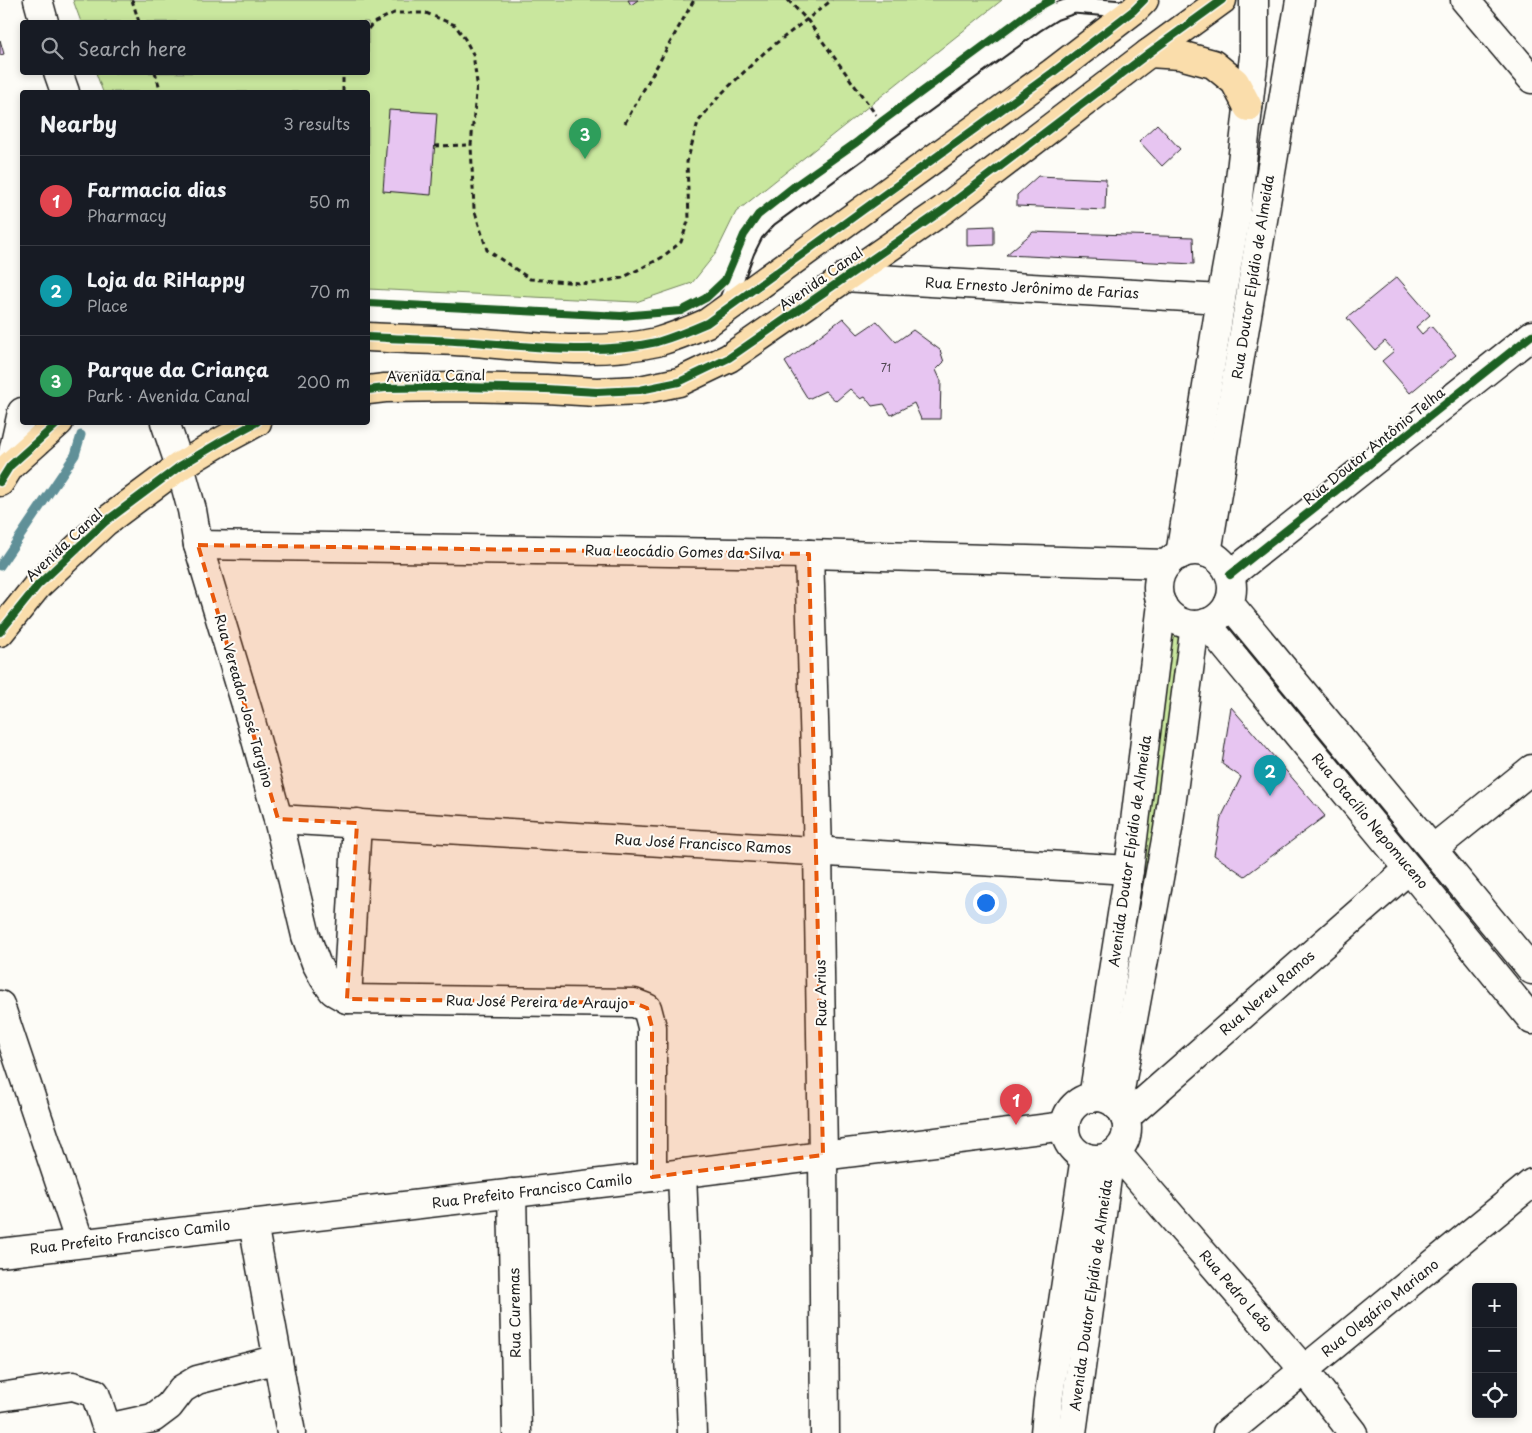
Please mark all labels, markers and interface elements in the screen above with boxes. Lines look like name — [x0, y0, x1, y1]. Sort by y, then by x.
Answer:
search box — [20, 20, 370, 75]
icon: search — [38, 34, 66, 62]
text: Search here — [78, 34, 187, 62]
text: Nearby — [40, 107, 117, 139]
text: 3 results — [283, 111, 350, 135]
pin: 3 — [569, 118, 601, 159]
street label: Rua Doutor Elpídio de Almeida — [1226, 173, 1279, 381]
text: Farmacia dias — [87, 175, 226, 203]
text: 1 — [52, 189, 60, 213]
text: 50 m — [309, 189, 350, 213]
text: Pharmacy — [87, 203, 167, 227]
street label: Avenida Canal — [774, 242, 867, 315]
text: Loja da RiHappy — [87, 265, 245, 293]
street label: Rua Ernesto Jerônimo de Farias — [925, 271, 1139, 304]
text: 2 — [50, 279, 62, 303]
text: 70 m — [310, 279, 350, 303]
text: Place — [87, 293, 128, 317]
text: Parque da Criança — [87, 355, 269, 383]
house number: 71 — [881, 359, 891, 376]
street label: Avenida Canal — [387, 364, 485, 387]
text: 3 — [51, 369, 61, 393]
text: 200 m — [297, 369, 350, 393]
street label: Rua Doutor Antônio Telha — [1298, 382, 1449, 509]
text: Park · Avenida Canal — [87, 383, 250, 407]
street label: Avenida Canal — [20, 503, 107, 586]
street label: Rua Leocádio Gomes da Silva — [585, 539, 782, 564]
street label: Rua Vereador José Targino — [210, 612, 279, 790]
street label: Avenida Doutor Elpídio de Almeida — [1103, 734, 1156, 968]
street label: Rua Otacílio Nepomuceno — [1307, 748, 1434, 893]
pin: 2 — [1254, 755, 1286, 796]
street label: Rua José Francisco Ramos — [614, 828, 792, 859]
your location — [973, 890, 999, 916]
street label: Rua Nereu Ramos — [1214, 945, 1319, 1040]
street label: Rua Arius — [809, 959, 832, 1027]
street label: Rua José Pereira de Araujo — [446, 989, 629, 1014]
pin: 1 — [1000, 1084, 1032, 1125]
street label: Rua Prefeito Francisco Camilo — [431, 1168, 633, 1213]
street label: Avenida Doutor Elpídio de Almeida — [1064, 1178, 1117, 1412]
street label: Rua Prefeito Francisco Camilo — [29, 1214, 231, 1259]
street label: Rua Pedro Leão — [1195, 1245, 1278, 1337]
street label: Rua Olegário Mariano — [1316, 1253, 1443, 1362]
street label: Rua Curemas — [503, 1268, 526, 1358]
map controls — [1472, 1283, 1517, 1418]
button: + — [1472, 1283, 1517, 1328]
button: − — [1472, 1328, 1517, 1373]
button: locate — [1472, 1373, 1517, 1418]

